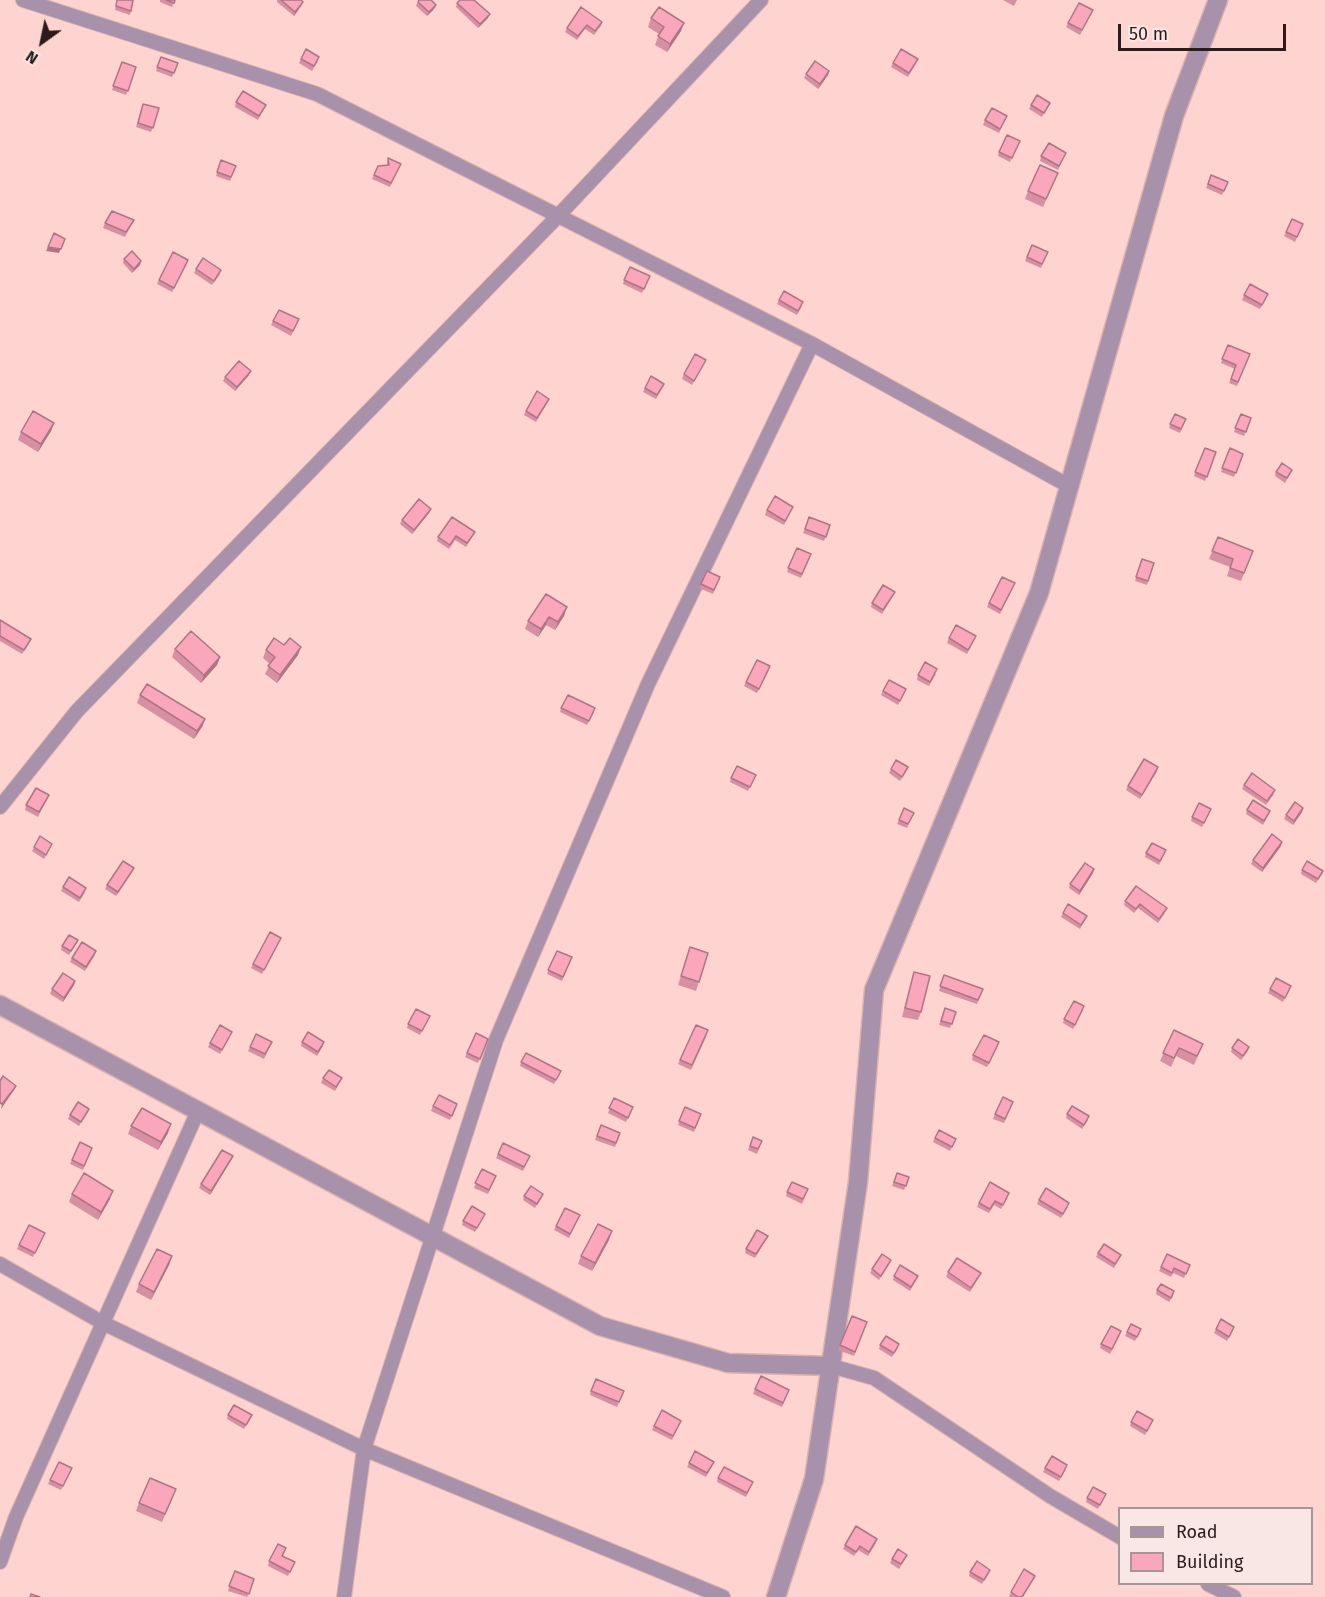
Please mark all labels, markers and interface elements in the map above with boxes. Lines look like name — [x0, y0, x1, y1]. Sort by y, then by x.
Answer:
north arrow — [12, 12, 72, 72]
scale bar — [1121, 12, 1289, 50]
text: 50 m — [1129, 23, 1168, 45]
text: N — [22, 47, 42, 68]
legend — [1118, 1507, 1313, 1585]
text: Road — [1176, 1521, 1218, 1543]
text: Building — [1176, 1551, 1243, 1573]

